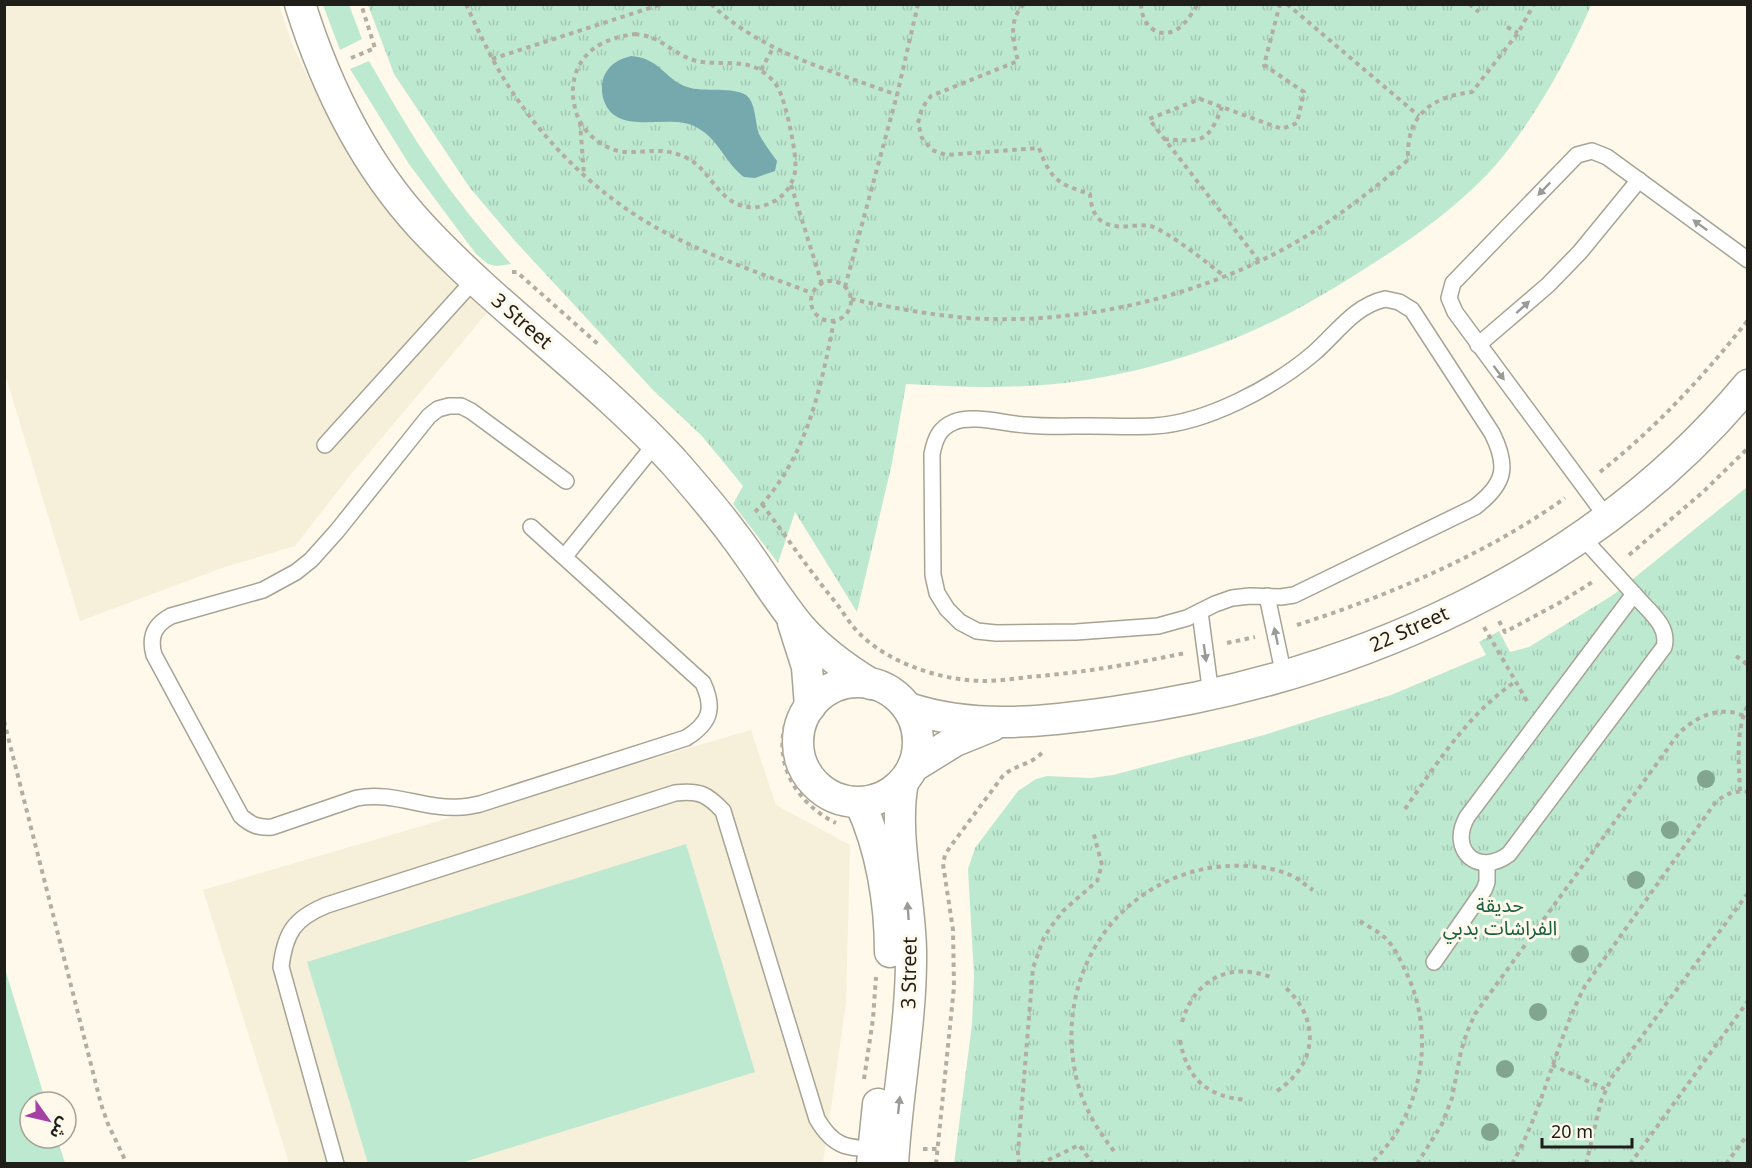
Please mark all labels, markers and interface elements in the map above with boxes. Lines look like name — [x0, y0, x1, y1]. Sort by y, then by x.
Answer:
one-way arrow — [1538, 181, 1552, 195]
one-way arrow — [1693, 219, 1709, 231]
street label: 3 Street — [486, 287, 559, 355]
one-way arrow — [1515, 301, 1529, 315]
one-way arrow — [1492, 366, 1504, 381]
street label: 22 Street — [1365, 599, 1453, 658]
one-way arrow — [1270, 627, 1280, 645]
one-way arrow — [1201, 644, 1210, 663]
park label: حديقة الفراشات بدبي — [1443, 891, 1557, 944]
one-way arrow — [904, 901, 913, 920]
street label: 3 Street — [894, 937, 923, 1009]
north arrow — [18, 1090, 78, 1150]
one-way arrow — [894, 1096, 904, 1115]
scale bar — [1542, 1111, 1632, 1149]
text: ش — [45, 1113, 76, 1144]
text: 20 m — [1551, 1119, 1593, 1143]

